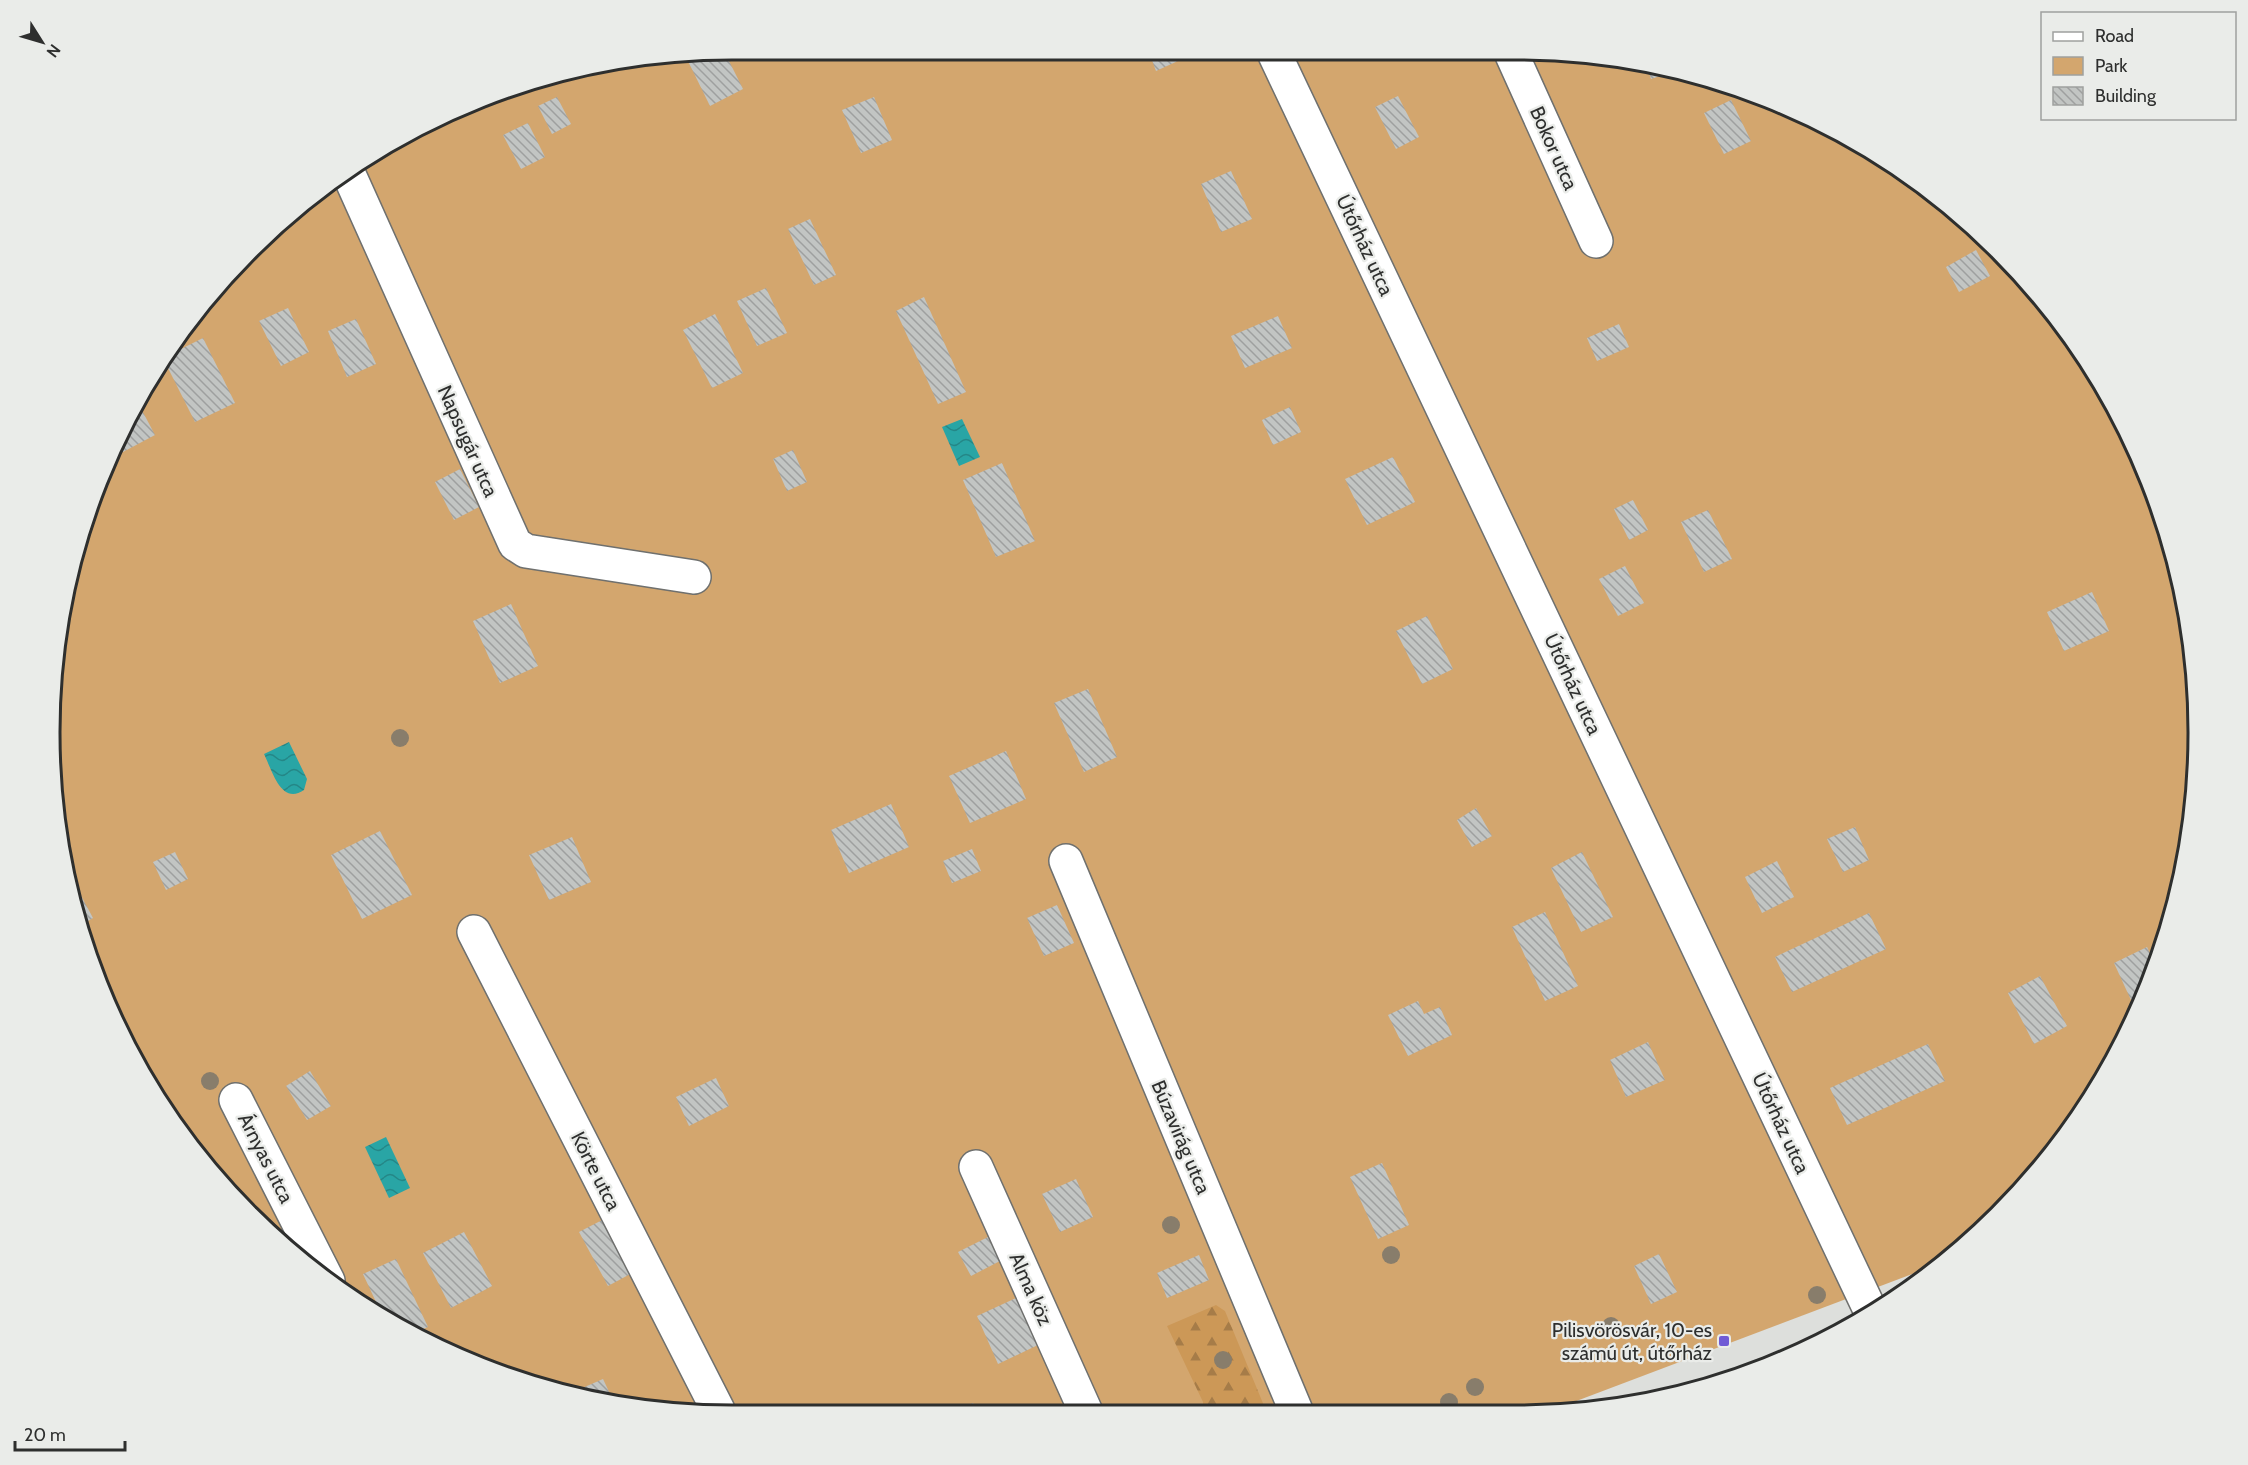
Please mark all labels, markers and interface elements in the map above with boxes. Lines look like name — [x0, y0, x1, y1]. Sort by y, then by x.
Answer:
north arrow — [12, 12, 72, 72]
legend — [2041, 12, 2236, 120]
text: Road — [2095, 25, 2134, 47]
text: N — [43, 40, 65, 61]
text: Park — [2095, 55, 2128, 77]
text: Building — [2095, 85, 2157, 107]
street label: Bokor utca — [1525, 102, 1583, 194]
street label: Útőrház utca — [1331, 191, 1399, 300]
street label: Napsugár utca — [433, 381, 503, 501]
street label: Útőrház utca — [1539, 630, 1607, 739]
street label: Útőrház utca — [1747, 1069, 1815, 1178]
street label: Búzavirág utca — [1146, 1077, 1216, 1198]
street label: Árnyas utca — [233, 1109, 299, 1207]
street label: Körte utca — [566, 1128, 626, 1215]
street label: Alma köz — [1004, 1249, 1058, 1329]
place label: Pilisvörösvár, 10-es számú út, útőrház — [1552, 1318, 1712, 1365]
marker: Pilisvörösvár, 10-es számú út, útőrház — [1717, 1334, 1731, 1348]
scale bar — [15, 1414, 124, 1452]
text: 20 m — [24, 1424, 66, 1446]

